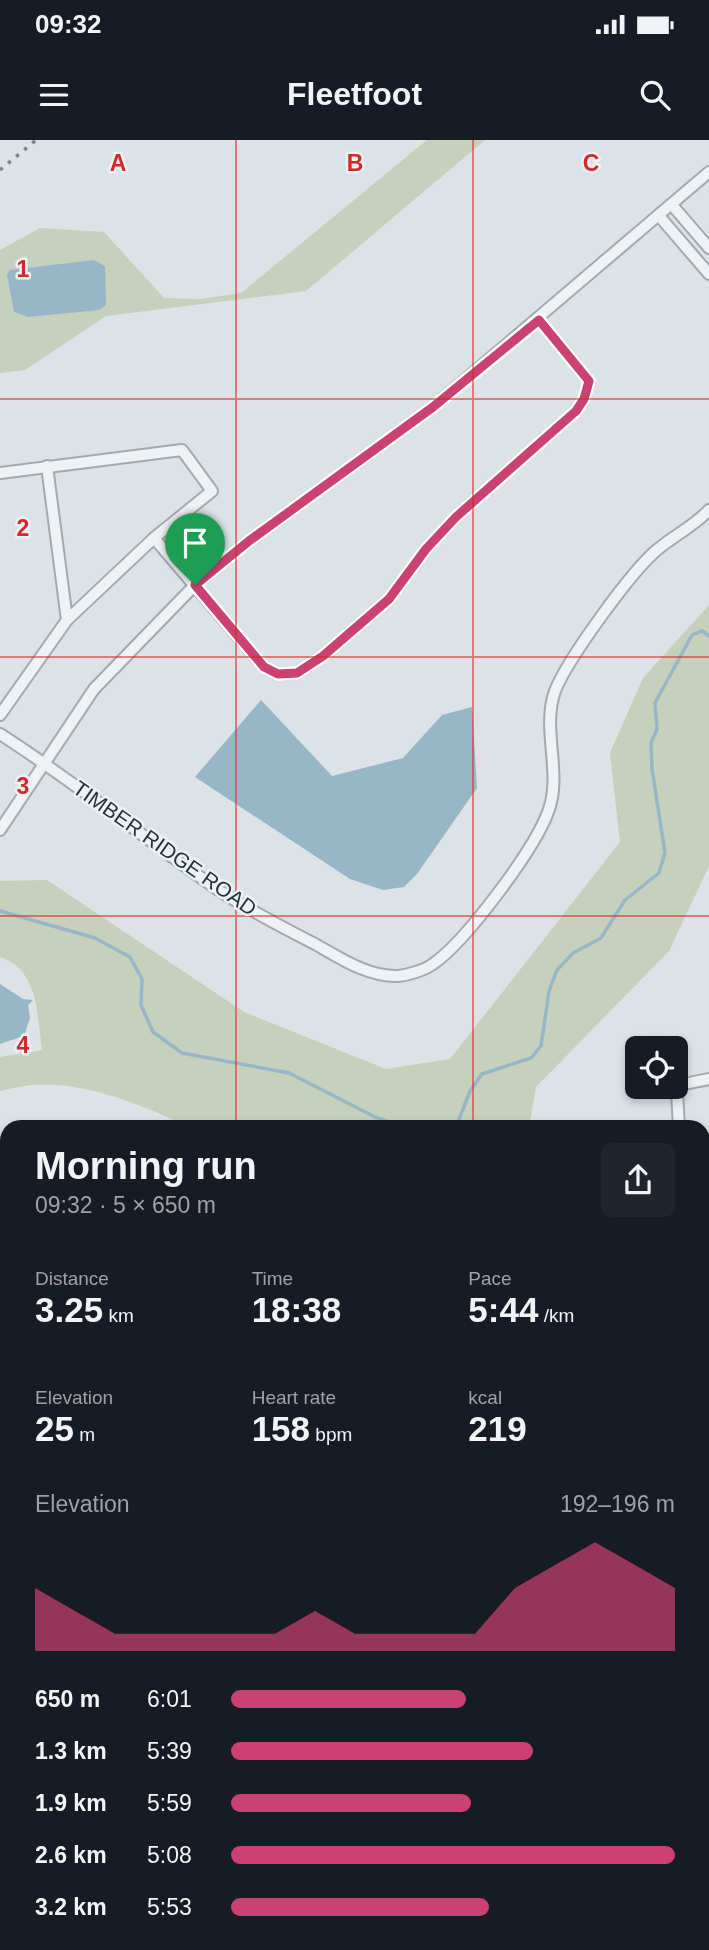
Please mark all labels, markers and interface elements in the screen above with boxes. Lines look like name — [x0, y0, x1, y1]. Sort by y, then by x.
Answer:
text: 09:32 — [35, 9, 102, 39]
icon: menu — [35, 76, 73, 114]
text: Fleetfoot — [287, 76, 422, 112]
icon: search — [636, 76, 674, 114]
text: A — [110, 150, 126, 176]
text: B — [347, 150, 363, 176]
text: C — [583, 150, 599, 176]
text: 1 — [17, 256, 30, 282]
pin — [165, 513, 225, 585]
text: 2 — [17, 515, 29, 541]
icon: arrive — [176, 524, 214, 562]
text: 3 — [17, 773, 29, 799]
street label: TIMBER RIDGE ROAD — [69, 776, 261, 920]
text: 4 — [17, 1032, 30, 1058]
map controls — [625, 1036, 688, 1099]
button: locate — [625, 1036, 688, 1099]
button: share — [601, 1143, 675, 1217]
text: Morning run — [35, 1145, 257, 1187]
text: 09:32 · 5 × 650 m — [35, 1192, 216, 1218]
text: Distance — [35, 1268, 109, 1289]
text: Time — [252, 1268, 293, 1289]
text: Pace — [468, 1268, 512, 1289]
text: 3.25 — [35, 1290, 103, 1329]
text: 18:38 — [252, 1290, 341, 1329]
text: 5:44 — [468, 1290, 538, 1329]
text: km — [103, 1305, 134, 1326]
text: /km — [538, 1305, 574, 1326]
text: Elevation — [35, 1387, 113, 1408]
text: Heart rate — [252, 1387, 336, 1408]
text: kcal — [468, 1387, 502, 1408]
text: 25 — [35, 1409, 74, 1448]
text: 158 — [252, 1409, 310, 1448]
text: 219 — [468, 1409, 527, 1448]
text: m — [74, 1424, 95, 1445]
text: bpm — [310, 1424, 352, 1445]
text: Elevation — [35, 1491, 130, 1517]
text: 192–196 m — [560, 1491, 675, 1517]
text: 650 m — [35, 1686, 100, 1712]
text: 6:01 — [147, 1686, 192, 1712]
text: 1.3 km — [35, 1738, 107, 1764]
text: 5:39 — [147, 1738, 192, 1764]
text: 1.9 km — [35, 1790, 107, 1816]
text: 5:59 — [147, 1790, 192, 1816]
text: 2.6 km — [35, 1842, 107, 1868]
text: 5:08 — [147, 1842, 192, 1868]
text: 3.2 km — [35, 1894, 107, 1920]
text: 5:53 — [147, 1894, 192, 1920]

